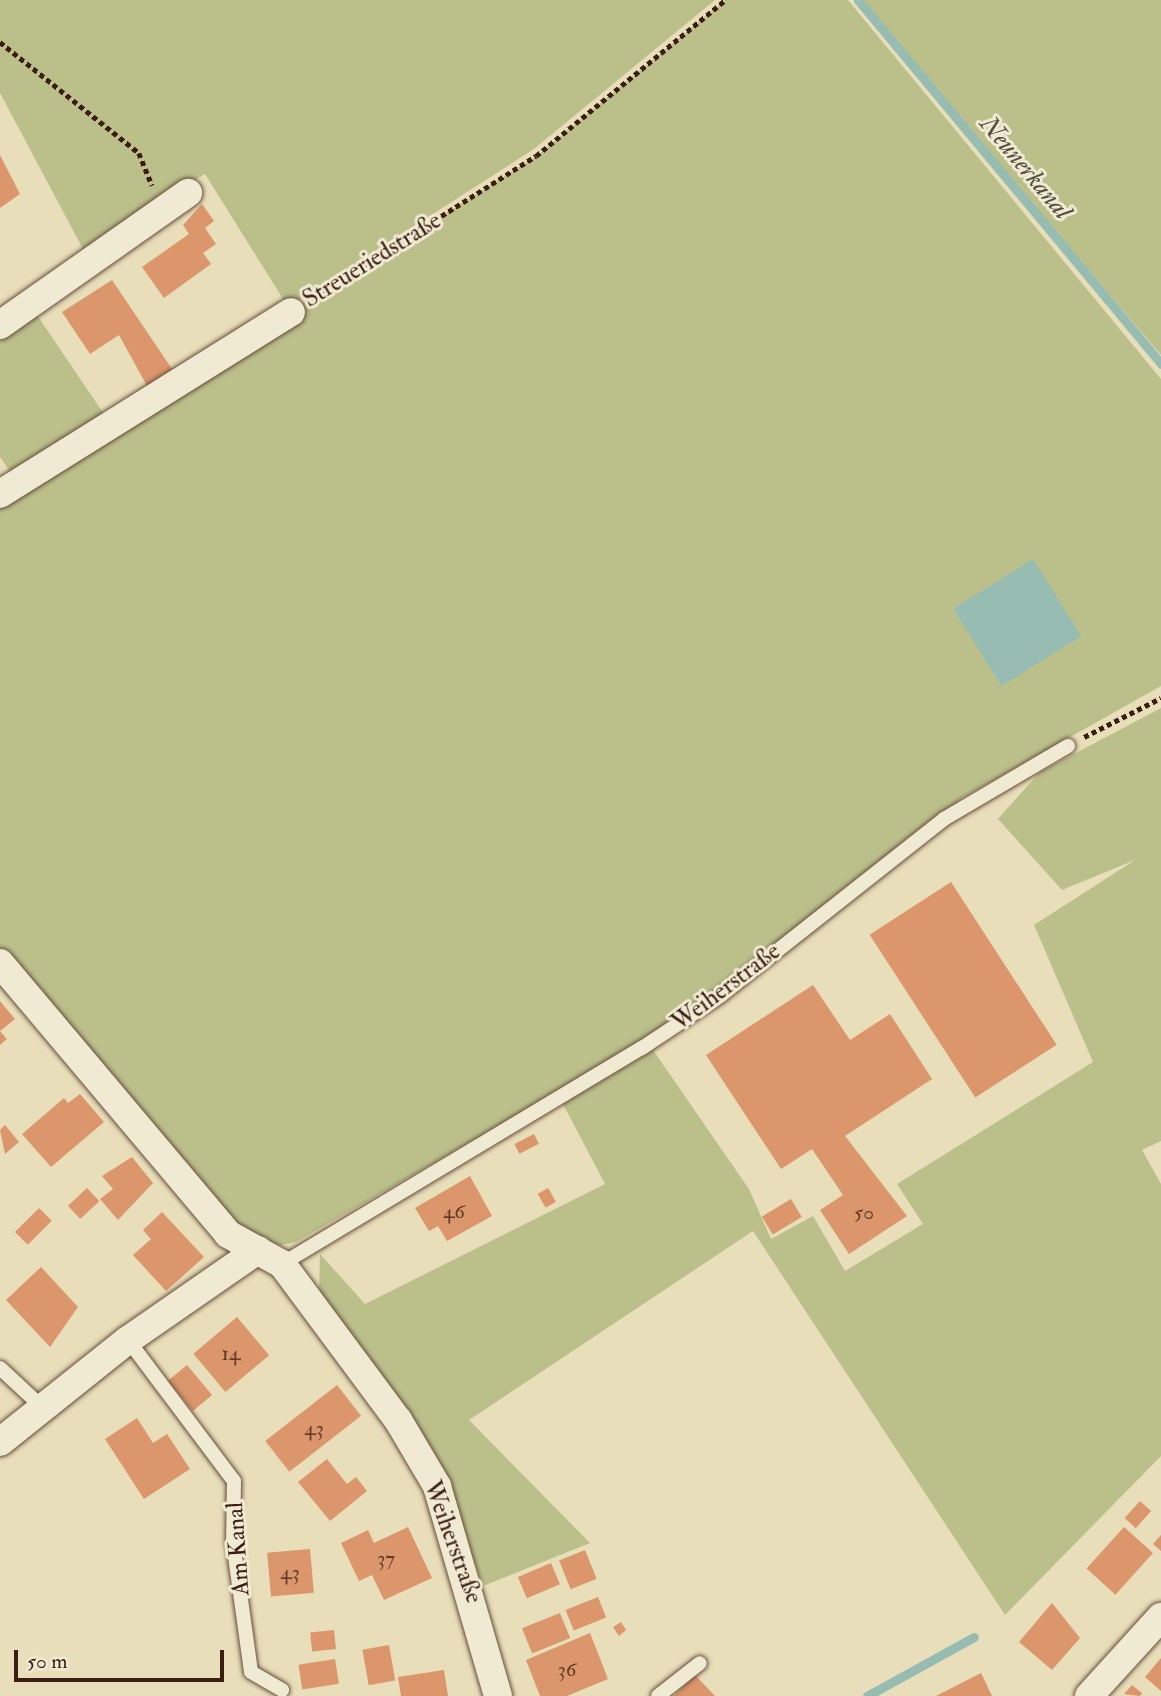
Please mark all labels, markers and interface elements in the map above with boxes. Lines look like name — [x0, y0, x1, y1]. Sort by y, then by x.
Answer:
water label: Neunerkanal — [973, 110, 1077, 226]
street label: Streueriedstraße — [298, 206, 446, 314]
street label: Weiherstraße — [666, 937, 786, 1037]
house number: 46 — [443, 1199, 465, 1225]
house number: 50 — [854, 1200, 874, 1226]
house number: 14 — [222, 1341, 240, 1367]
house number: 43 — [304, 1416, 324, 1442]
street label: Weiherstraße — [418, 1477, 488, 1607]
street label: Am Kanal — [220, 1501, 256, 1597]
house number: 37 — [377, 1546, 395, 1572]
house number: 43 — [280, 1560, 300, 1586]
scale bar — [18, 1636, 228, 1680]
text: 50 m — [27, 1648, 68, 1675]
house number: 36 — [558, 1657, 576, 1683]

